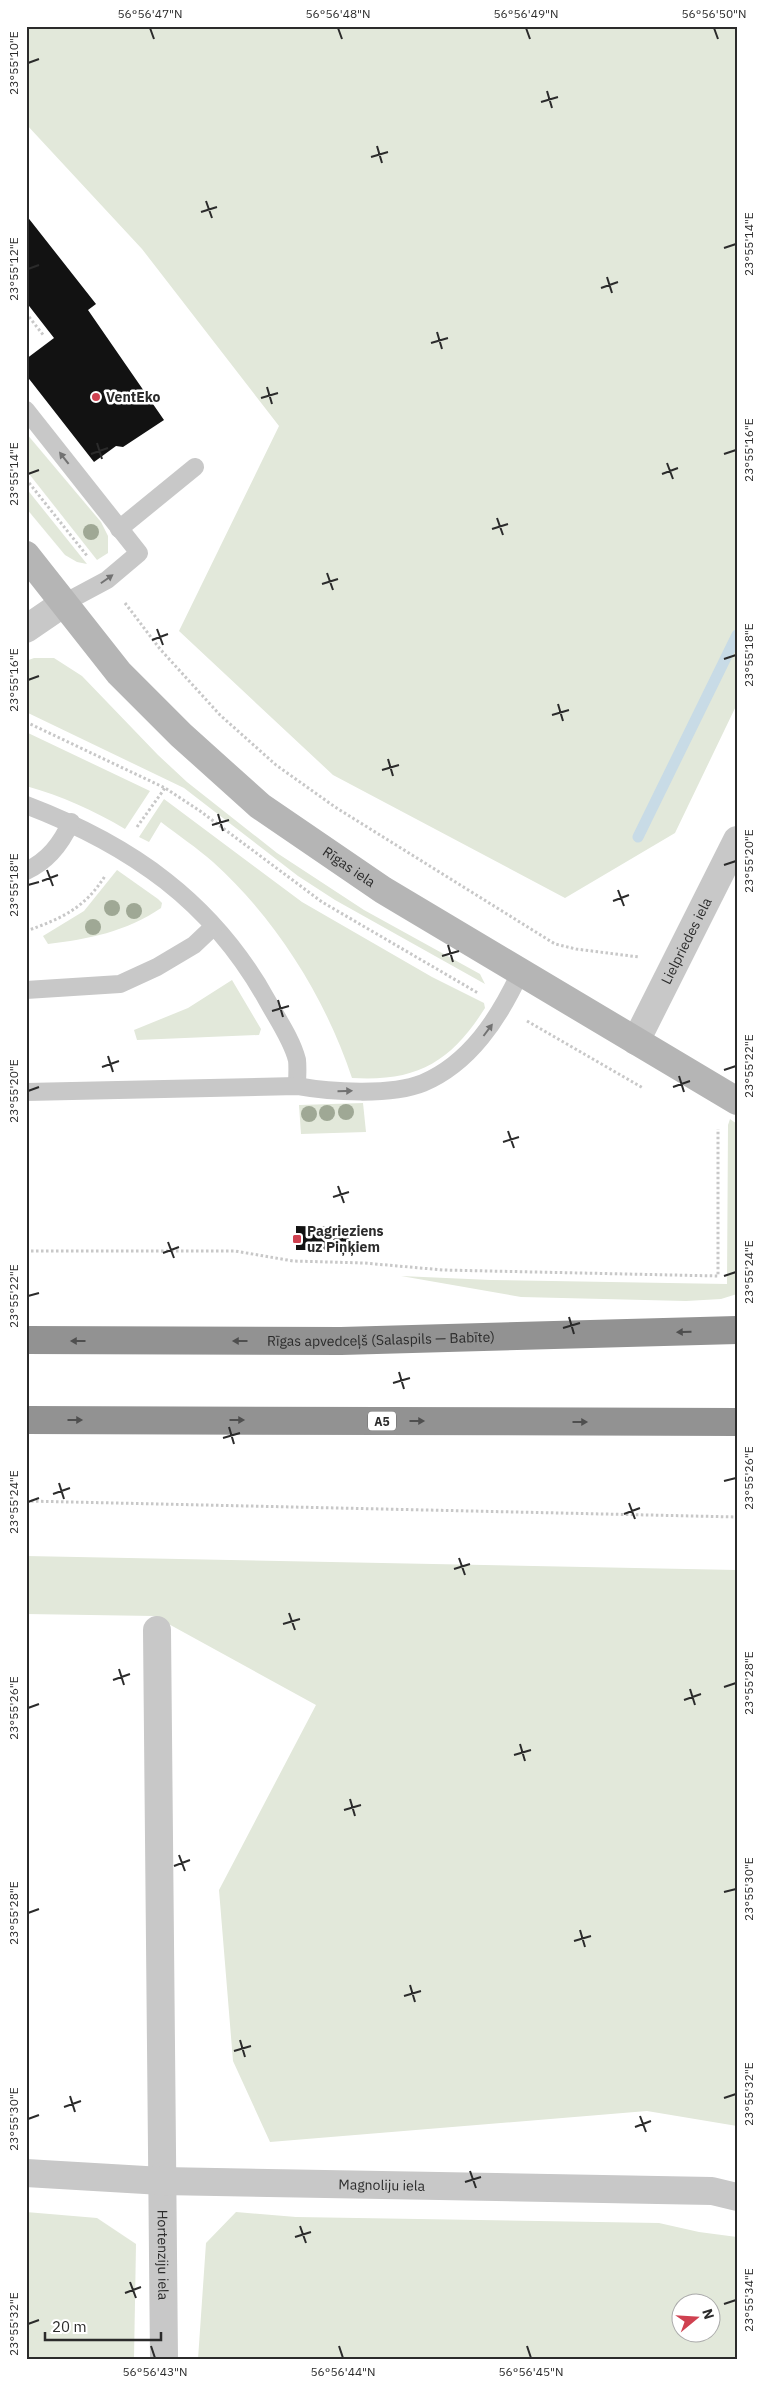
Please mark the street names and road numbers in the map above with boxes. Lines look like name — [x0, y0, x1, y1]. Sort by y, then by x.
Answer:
street label: Rīgas iela — [319, 842, 379, 891]
street label: Lielpriedes iela — [657, 894, 716, 987]
street label: Rīgas apvedceļš (Salaspils — Babīte) — [267, 1328, 495, 1350]
road number: A5 — [368, 1412, 396, 1430]
street label: Magnoliju iela — [338, 2175, 426, 2195]
street label: Hortenziju iela — [154, 2210, 172, 2301]

